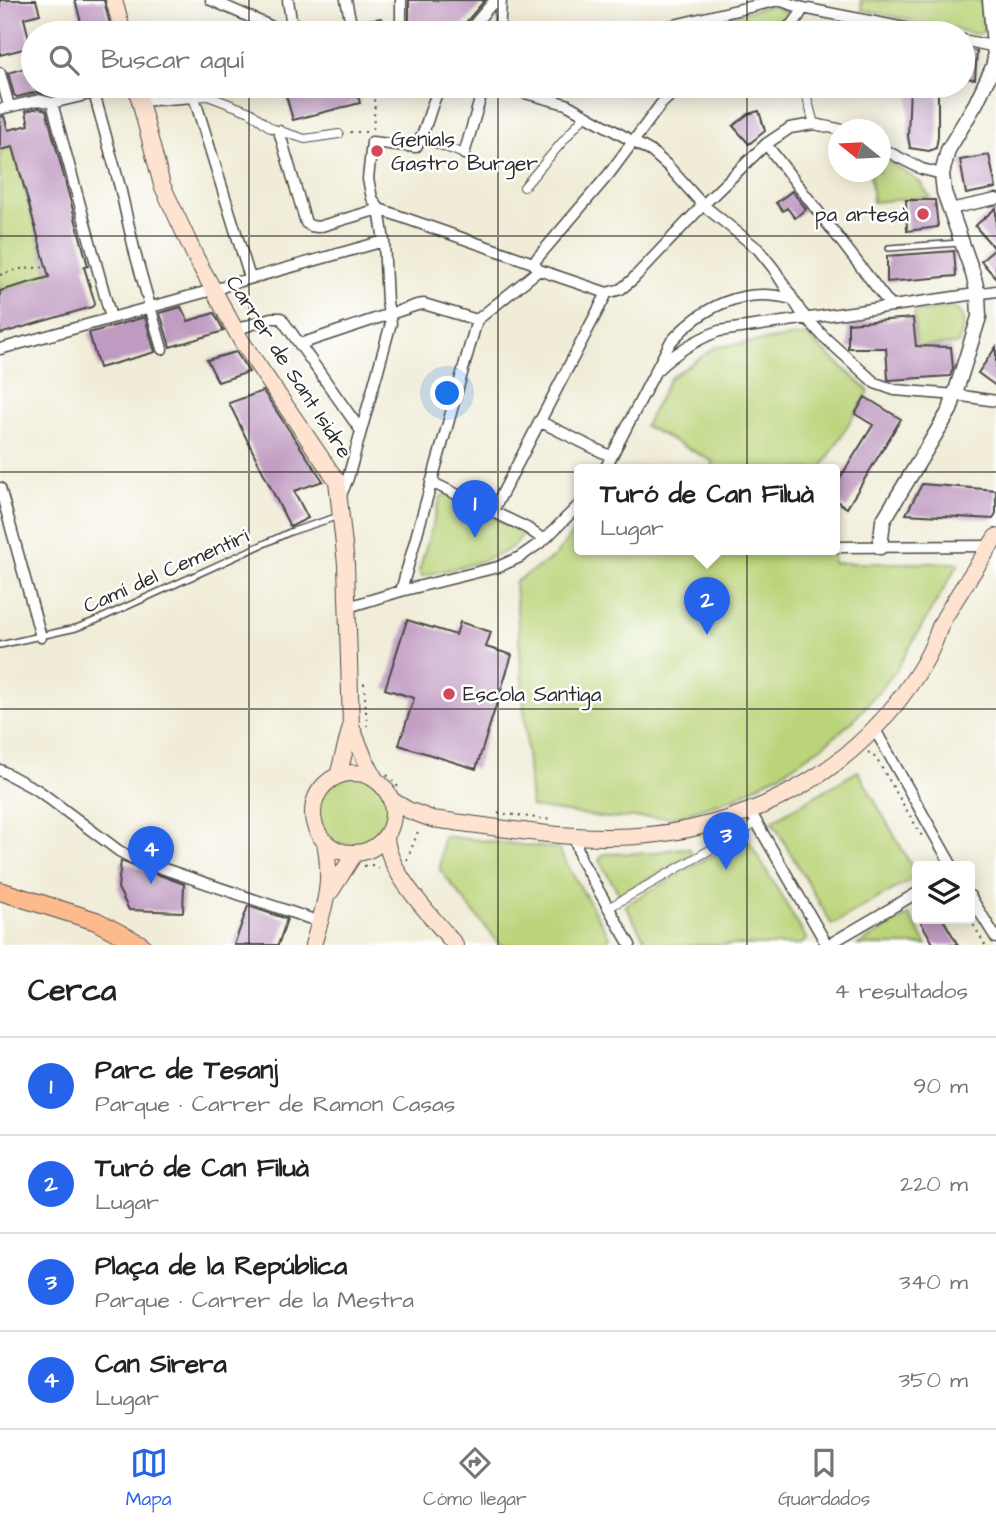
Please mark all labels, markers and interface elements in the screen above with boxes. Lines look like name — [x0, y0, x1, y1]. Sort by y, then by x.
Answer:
search box — [21, 21, 975, 98]
icon: search — [45, 41, 83, 79]
text: Buscar aquí — [101, 42, 244, 78]
north arrow — [828, 119, 891, 182]
place label: Genials Gastro Burger — [391, 125, 538, 180]
marker: Genials Gastro Burger — [369, 143, 385, 159]
place label: pa artesà — [815, 200, 909, 230]
marker: pa artesà — [915, 206, 931, 222]
street label: Carrer de Sant Isidre — [219, 270, 359, 464]
your location — [430, 376, 464, 410]
popup — [574, 464, 840, 555]
text: Turó de Can Filuà — [600, 476, 814, 512]
pin: 1 — [452, 480, 498, 538]
text: Lugar — [600, 512, 664, 544]
street label: Camí del Cementiri — [79, 522, 253, 620]
pin: 2 — [684, 577, 730, 635]
place label: Escola Santiga — [463, 680, 602, 711]
marker: Escola Santiga — [441, 686, 457, 702]
pin: 3 — [703, 812, 749, 870]
pin: 4 — [128, 826, 174, 884]
map controls — [912, 861, 975, 924]
button: layers — [912, 861, 975, 924]
text: Cerca — [28, 970, 116, 1012]
text: 4 resultados — [834, 975, 968, 1007]
text: Parc de Tesanj — [95, 1052, 278, 1088]
text: 1 — [50, 1070, 52, 1102]
text: 90 m — [913, 1070, 968, 1102]
text: Parque · Carrer de Ramon Casas — [95, 1088, 455, 1120]
text: Turó de Can Filuà — [95, 1150, 309, 1186]
text: 2 — [44, 1168, 58, 1200]
text: 220 m — [900, 1168, 968, 1200]
text: Lugar — [95, 1186, 159, 1218]
text: Plaça de la República — [95, 1248, 347, 1284]
text: 3 — [45, 1266, 57, 1298]
text: 340 m — [899, 1266, 968, 1298]
text: Parque · Carrer de la Mestra — [95, 1284, 414, 1316]
text: Can Sirera — [95, 1346, 227, 1382]
text: 4 — [43, 1364, 59, 1396]
text: 350 m — [898, 1364, 968, 1396]
text: Lugar — [95, 1382, 159, 1414]
tab: Mapa — [126, 1444, 171, 1513]
tab: Cómo llegar — [423, 1444, 526, 1513]
tab: Guardados — [778, 1444, 870, 1513]

